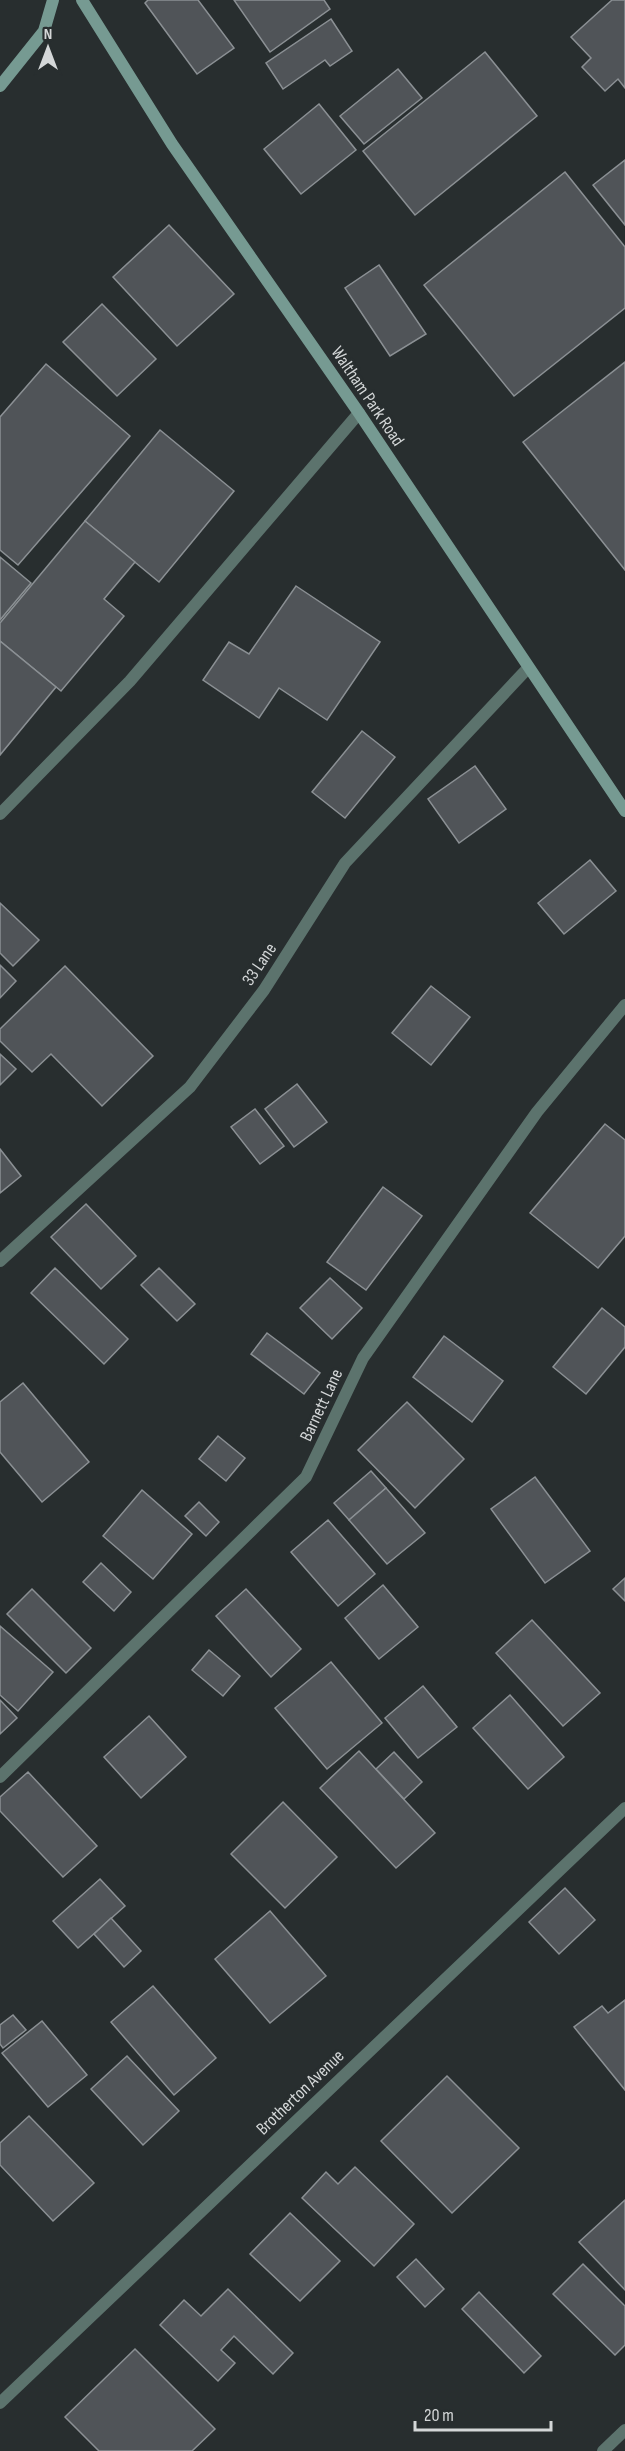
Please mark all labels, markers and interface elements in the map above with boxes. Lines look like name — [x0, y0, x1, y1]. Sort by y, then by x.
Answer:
north arrow — [18, 18, 78, 78]
text: N — [44, 25, 52, 44]
street label: Waltham Park Road — [327, 343, 409, 450]
street label: 33 Lane — [238, 939, 281, 989]
street label: Barnett Lane — [296, 1366, 347, 1445]
street label: Brotherton Avenue — [252, 2045, 348, 2139]
scale bar — [415, 2394, 552, 2432]
text: 20 m — [424, 2405, 454, 2426]

